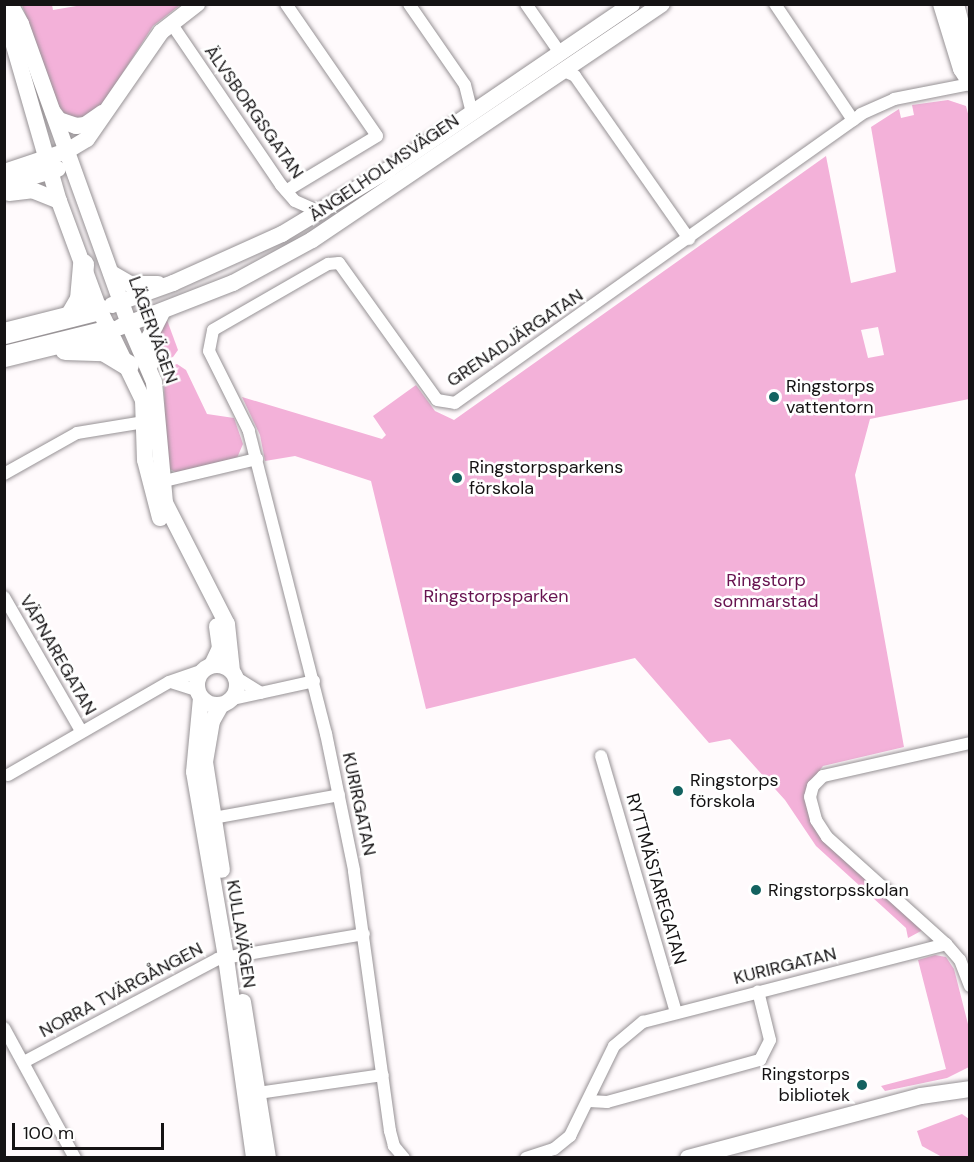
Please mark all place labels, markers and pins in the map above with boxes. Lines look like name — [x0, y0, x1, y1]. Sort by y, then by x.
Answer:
place label: Ringstorps vattentorn — [786, 376, 874, 418]
marker: Ringstorps vattentorn — [767, 390, 781, 404]
place label: Ringstorpsparkens förskola — [469, 457, 623, 500]
marker: Ringstorpsparkens förskola — [450, 471, 464, 485]
place label: Ringstorps förskola — [690, 770, 778, 812]
marker: Ringstorps förskola — [671, 784, 685, 798]
place label: Ringstorpsskolan — [768, 879, 909, 901]
marker: Ringstorpsskolan — [749, 883, 763, 897]
place label: Ringstorps bibliotek — [762, 1064, 850, 1106]
marker: Ringstorps bibliotek — [855, 1078, 869, 1092]

